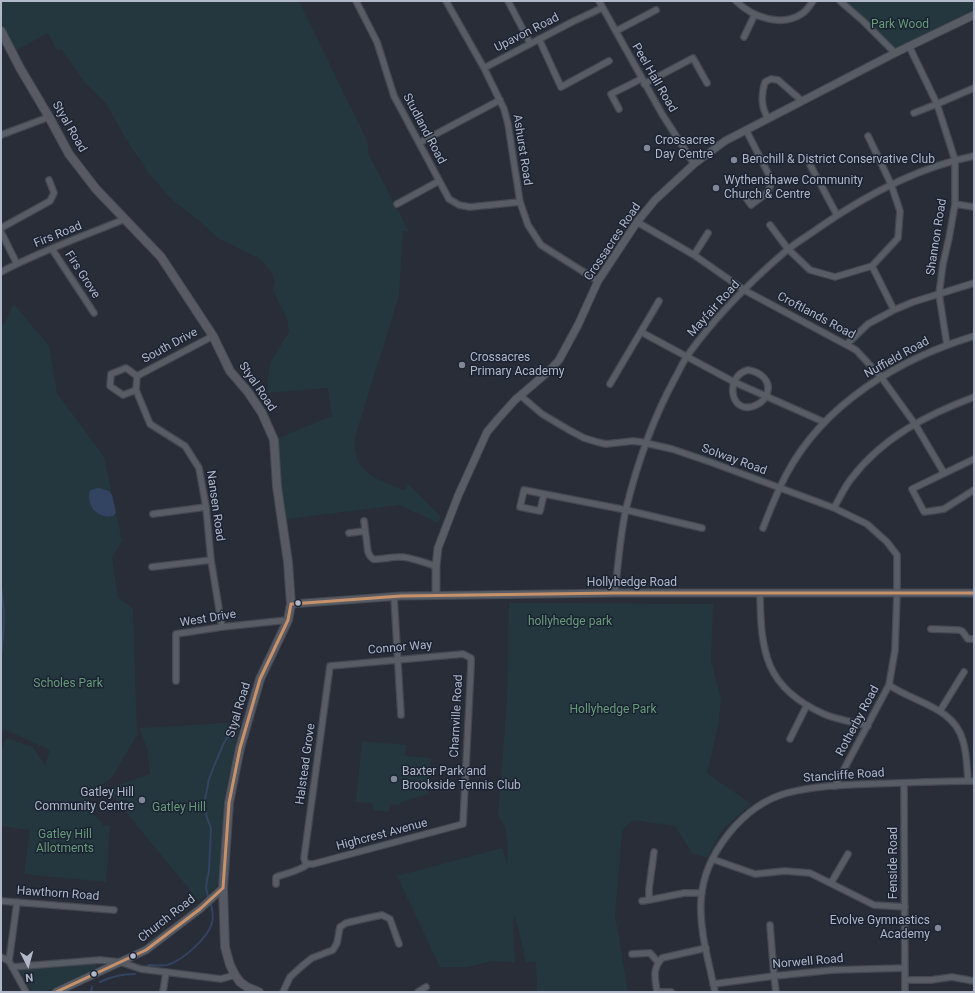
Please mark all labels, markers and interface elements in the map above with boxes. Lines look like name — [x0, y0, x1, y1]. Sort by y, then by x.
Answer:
street label: Upavon Road — [492, 11, 562, 55]
park label: Park Wood — [871, 18, 929, 32]
street label: Peel Hall Road — [628, 41, 680, 115]
street label: Studland Road — [399, 91, 449, 167]
street label: Styal Road — [49, 99, 89, 155]
street label: Ashurst Road — [509, 113, 535, 187]
place label: Crossacres Day Centre — [655, 134, 715, 162]
marker: Crossacres Day Centre — [642, 143, 652, 153]
place label: Benchill & District Conservative Club — [742, 153, 935, 167]
marker: Benchill & District Conservative Club — [729, 155, 739, 165]
place label: Wythenshawe Community Church & Centre — [724, 174, 863, 202]
marker: Wythenshawe Community Church & Centre — [711, 183, 721, 193]
street label: Shannon Road — [924, 198, 950, 276]
street label: Crossacres Road — [582, 200, 644, 284]
street label: Firs Road — [32, 219, 84, 251]
street label: Firs Grove — [61, 249, 103, 301]
street label: Mayfair Road — [685, 278, 743, 340]
street label: Croftlands Road — [775, 289, 857, 343]
street label: South Drive — [140, 325, 200, 367]
street label: Nuffield Road — [862, 334, 932, 382]
place label: Crossacres Primary Academy — [470, 351, 564, 379]
street label: Styal Road — [235, 360, 279, 414]
marker: Crossacres Primary Academy — [457, 360, 467, 370]
street label: Solway Road — [699, 442, 769, 478]
street label: Nansen Road — [203, 470, 227, 542]
street label: Hollyhedge Road — [587, 576, 677, 590]
unlabelled marker — [293, 598, 303, 608]
street label: West Drive — [179, 607, 237, 631]
park label: hollyhedge park — [528, 615, 612, 629]
street label: Connor Way — [367, 638, 433, 658]
street label: Charnville Road — [448, 674, 466, 758]
park label: Scholes Park — [33, 677, 103, 691]
street label: Styal Road — [224, 681, 254, 739]
street label: Rotherby Road — [833, 683, 883, 759]
park label: Hollyhedge Park — [570, 703, 656, 717]
street label: Halstead Grove — [293, 723, 319, 805]
place label: Baxter Park and Brookside Tennis Club — [402, 765, 521, 793]
street label: Stancliffe Road — [803, 766, 885, 786]
marker: Baxter Park and Brookside Tennis Club — [389, 774, 399, 784]
place label: Gatley Hill Community Centre — [35, 786, 134, 814]
marker: Gatley Hill Community Centre — [137, 795, 147, 805]
park label: Gatley Hill — [152, 801, 206, 815]
street label: Highcrest Avenue — [335, 816, 429, 854]
street label: Fenside Road — [887, 827, 901, 899]
park label: Gatley Hill Allotments — [36, 828, 94, 856]
street label: Hawthorn Road — [16, 884, 100, 904]
street label: Church Road — [136, 892, 198, 946]
place label: Evolve Gymnastics Academy — [830, 914, 930, 942]
marker: Evolve Gymnastics Academy — [933, 923, 943, 933]
north arrow — [8, 945, 48, 985]
unlabelled marker — [128, 951, 138, 961]
street label: Norwell Road — [772, 952, 844, 972]
unlabelled marker — [89, 969, 99, 979]
text: N — [25, 971, 34, 984]

